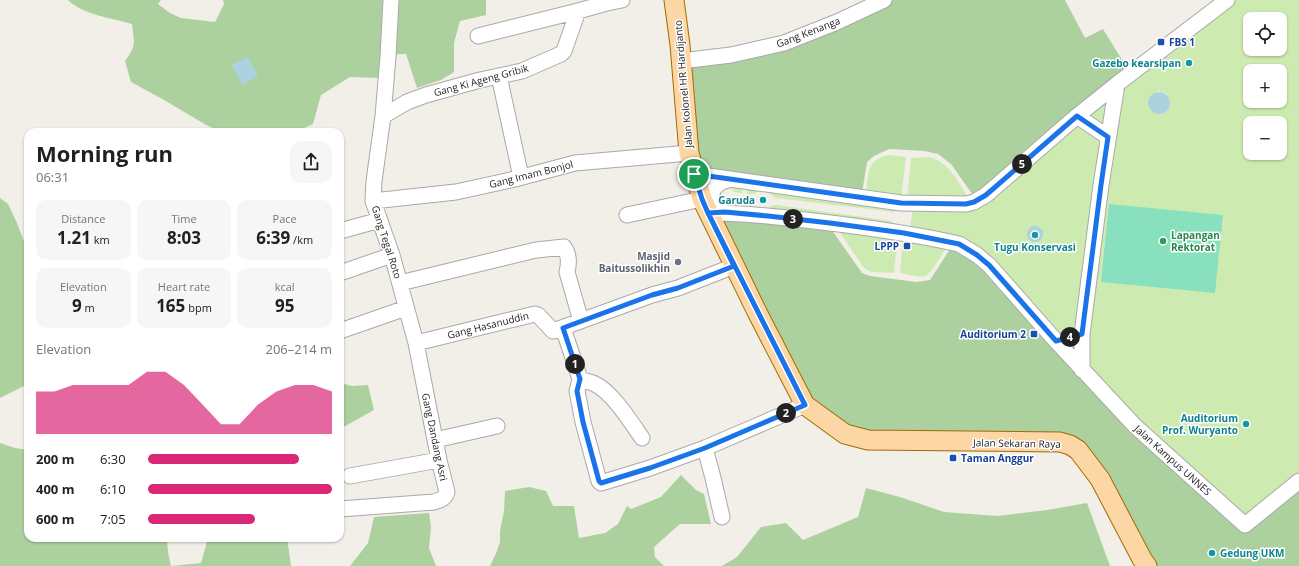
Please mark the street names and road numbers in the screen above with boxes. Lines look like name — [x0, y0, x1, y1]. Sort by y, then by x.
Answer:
street label: Gang Kenanga — [774, 13, 842, 51]
street label: Jalan Kolonel HR Hardijanto — [670, 20, 696, 149]
street label: Gang Ki Ageng Gribik — [432, 60, 531, 99]
street label: Gang Imam Bonjol — [488, 157, 574, 191]
street label: Gang Tegal Roto — [369, 204, 405, 280]
street label: Gang Hasanuddin — [446, 308, 530, 342]
street label: Gang Dandang Asri — [419, 392, 451, 482]
street label: Jalan Kampus UNNES — [1131, 421, 1214, 498]
street label: Jalan Sekaran Raya — [972, 435, 1061, 451]

